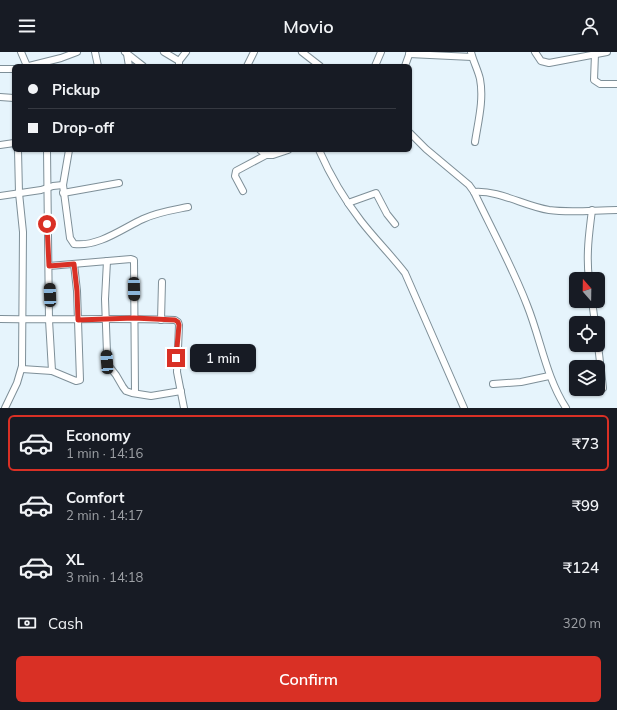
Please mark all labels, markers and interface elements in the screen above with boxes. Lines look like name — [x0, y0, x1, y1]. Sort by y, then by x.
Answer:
icon: menu — [16, 15, 38, 37]
text: Movio — [283, 15, 334, 38]
icon: person — [579, 15, 601, 37]
text: Pickup — [52, 80, 100, 99]
text: Drop-off — [52, 118, 114, 137]
route start — [38, 215, 56, 233]
north arrow — [569, 272, 605, 308]
map controls — [569, 272, 605, 396]
car — [128, 277, 140, 301]
car — [44, 283, 56, 307]
button: locate — [569, 316, 605, 352]
callout: 1 min — [190, 344, 256, 372]
route end — [167, 349, 185, 367]
car — [100, 350, 114, 374]
text: 1 min — [206, 350, 240, 366]
button: layers — [569, 360, 605, 396]
icon: car — [18, 425, 54, 461]
text: Economy — [66, 426, 131, 445]
text: ₹73 — [572, 434, 599, 453]
text: 1 min · 14:16 — [66, 445, 143, 461]
icon: car — [18, 487, 54, 523]
text: Comfort — [66, 488, 124, 507]
text: ₹99 — [572, 496, 599, 515]
text: 2 min · 14:17 — [66, 507, 143, 523]
icon: car — [18, 549, 54, 585]
text: XL — [66, 550, 84, 569]
text: ₹124 — [563, 558, 599, 577]
text: 3 min · 14:18 — [66, 569, 143, 585]
icon: cash — [16, 612, 38, 634]
text: Cash — [48, 614, 83, 633]
text: 320 m — [563, 615, 601, 631]
button: Confirm — [16, 656, 601, 702]

